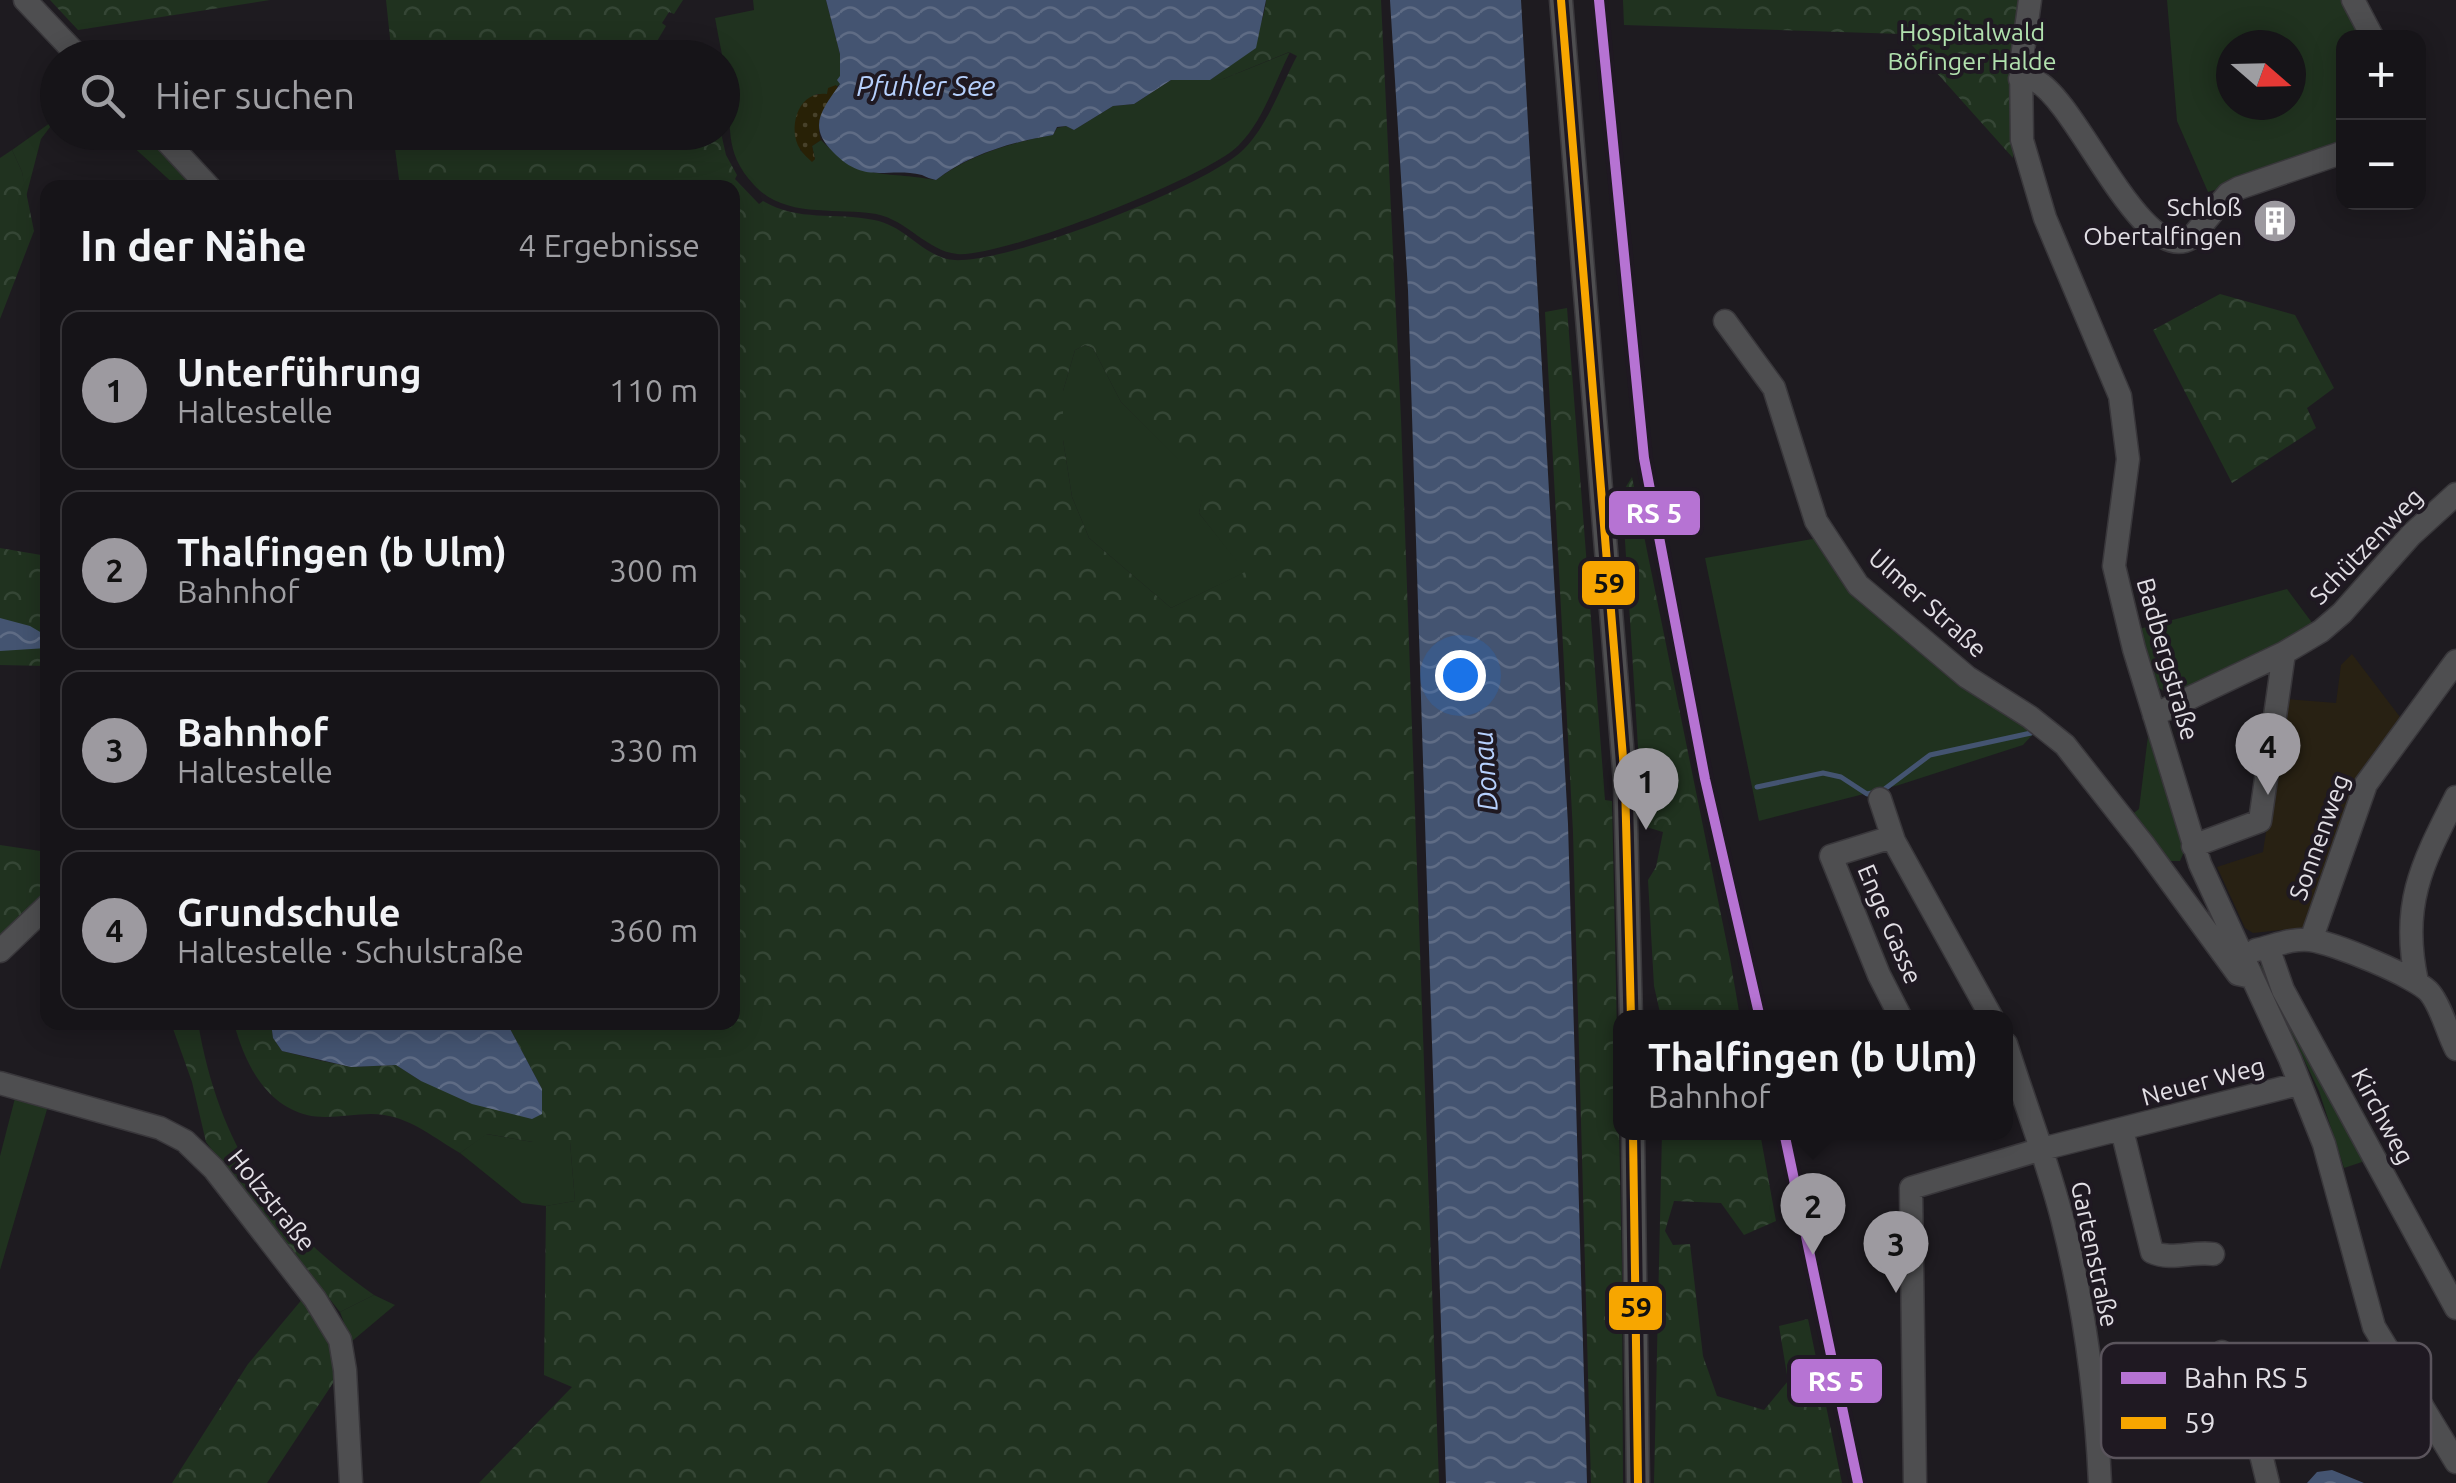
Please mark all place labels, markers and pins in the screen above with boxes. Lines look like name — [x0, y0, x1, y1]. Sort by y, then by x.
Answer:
place label: Schloß Obertalfingen — [2083, 193, 2242, 250]
building icon: Schloß Obertalfingen — [2252, 198, 2298, 244]
pin: 4 — [2236, 712, 2300, 795]
pin: 1 — [1614, 748, 1678, 830]
pin: 2 — [1780, 1172, 1846, 1255]
pin: 3 — [1864, 1210, 1928, 1293]

